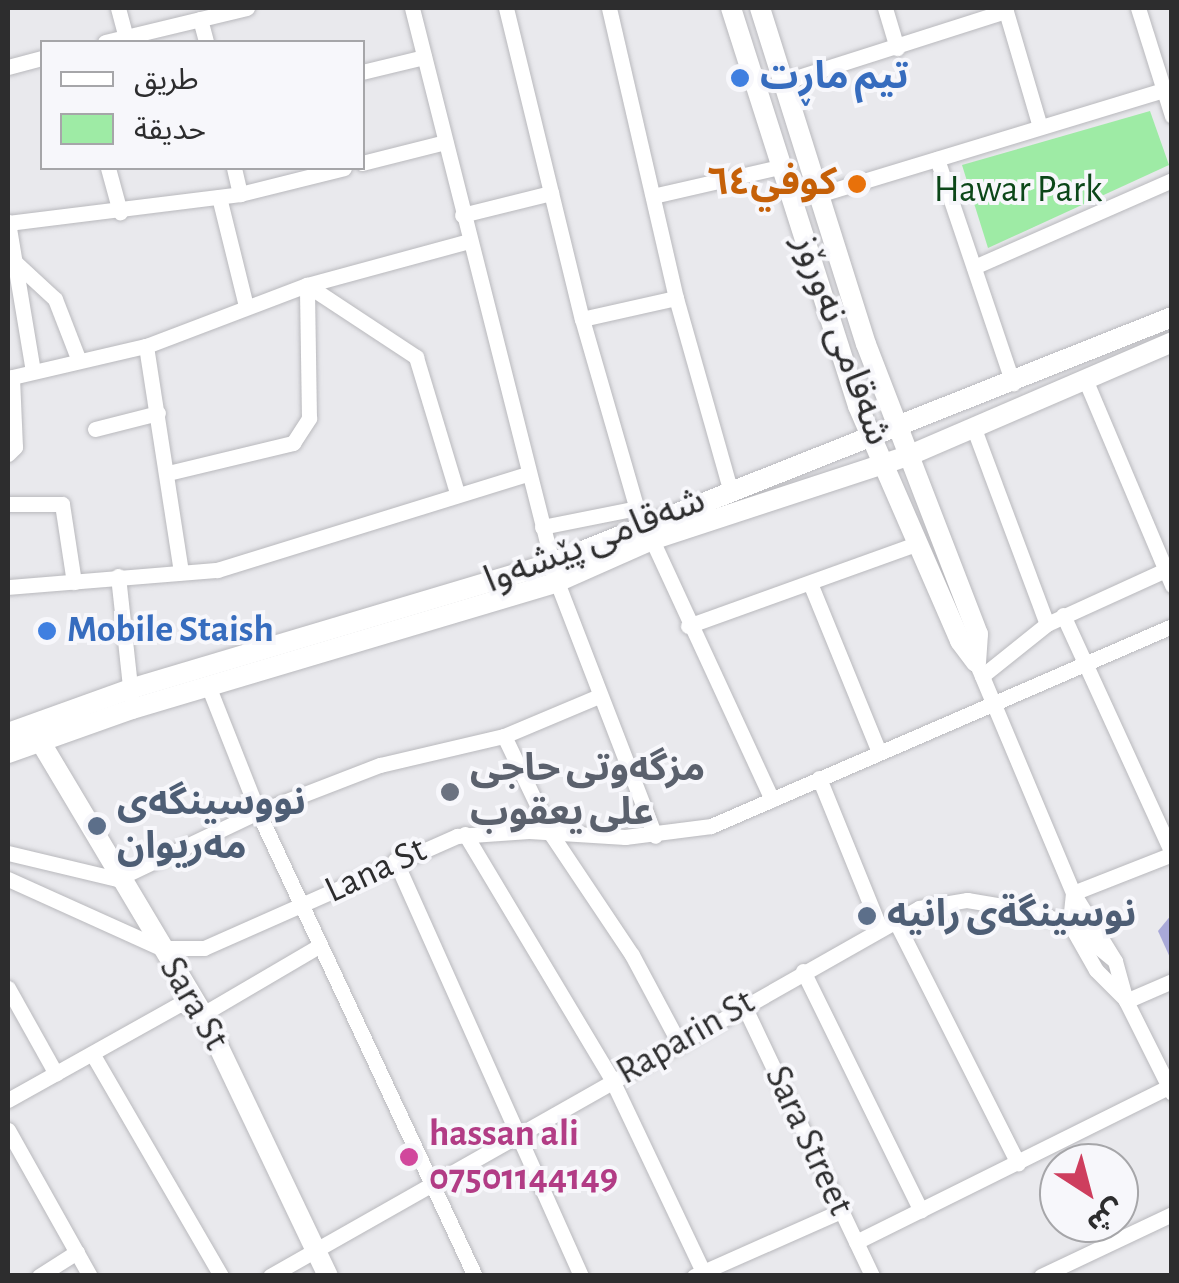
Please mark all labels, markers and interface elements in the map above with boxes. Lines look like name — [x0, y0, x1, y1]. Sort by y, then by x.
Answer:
legend — [40, 40, 365, 170]
place label: تیم ماڕت — [760, 55, 909, 101]
text: طريق — [134, 65, 199, 95]
marker: تیم ماڕت — [729, 67, 751, 89]
text: حديقة — [134, 115, 206, 145]
place label: كوفي٦٤ — [707, 161, 837, 207]
park label: Hawar Park — [934, 168, 1102, 214]
marker: كوفي٦٤ — [846, 173, 868, 195]
street label: شەقامی نەورۆز — [782, 228, 900, 452]
street label: شەقامی پێشەوا — [478, 478, 712, 604]
place label: Mobile Staish — [67, 608, 274, 654]
marker: Mobile Staish — [36, 620, 58, 642]
place label: مزگەوتی حاجی علی یعقوب — [470, 747, 705, 836]
place label: نووسینگەی مەریوان — [117, 781, 306, 871]
marker: مزگەوتی حاجی علی یعقوب — [439, 781, 461, 803]
marker: نووسینگەی مەریوان — [86, 815, 108, 837]
street label: Lana St — [318, 828, 434, 914]
place label: نوسينگةى رانيه — [887, 893, 1136, 939]
marker: نوسينگةى رانيه — [856, 905, 878, 927]
street label: Sara St — [148, 949, 238, 1059]
street label: Raparin St — [609, 980, 763, 1096]
street label: Sara Street — [754, 1059, 862, 1223]
place label: hassan ali 07501144149 — [429, 1112, 618, 1202]
north arrow — [1039, 1143, 1139, 1243]
marker: hassan ali 07501144149 — [398, 1146, 420, 1168]
text: ش — [1082, 1193, 1129, 1238]

